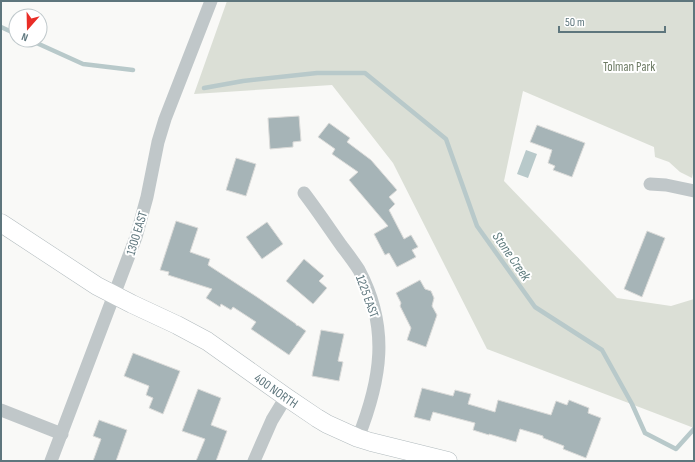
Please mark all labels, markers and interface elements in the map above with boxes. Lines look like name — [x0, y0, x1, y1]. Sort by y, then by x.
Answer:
north arrow — [8, 8, 48, 48]
scale bar — [559, 8, 665, 34]
text: 50 m — [565, 15, 585, 30]
text: N — [20, 30, 30, 44]
park label: Tolman Park — [603, 59, 655, 75]
street label: 1300 EAST — [123, 209, 151, 257]
water label: Stone Creek — [489, 229, 535, 285]
street label: 1225 EAST — [352, 273, 382, 320]
street label: 400 NORTH — [251, 370, 301, 412]

